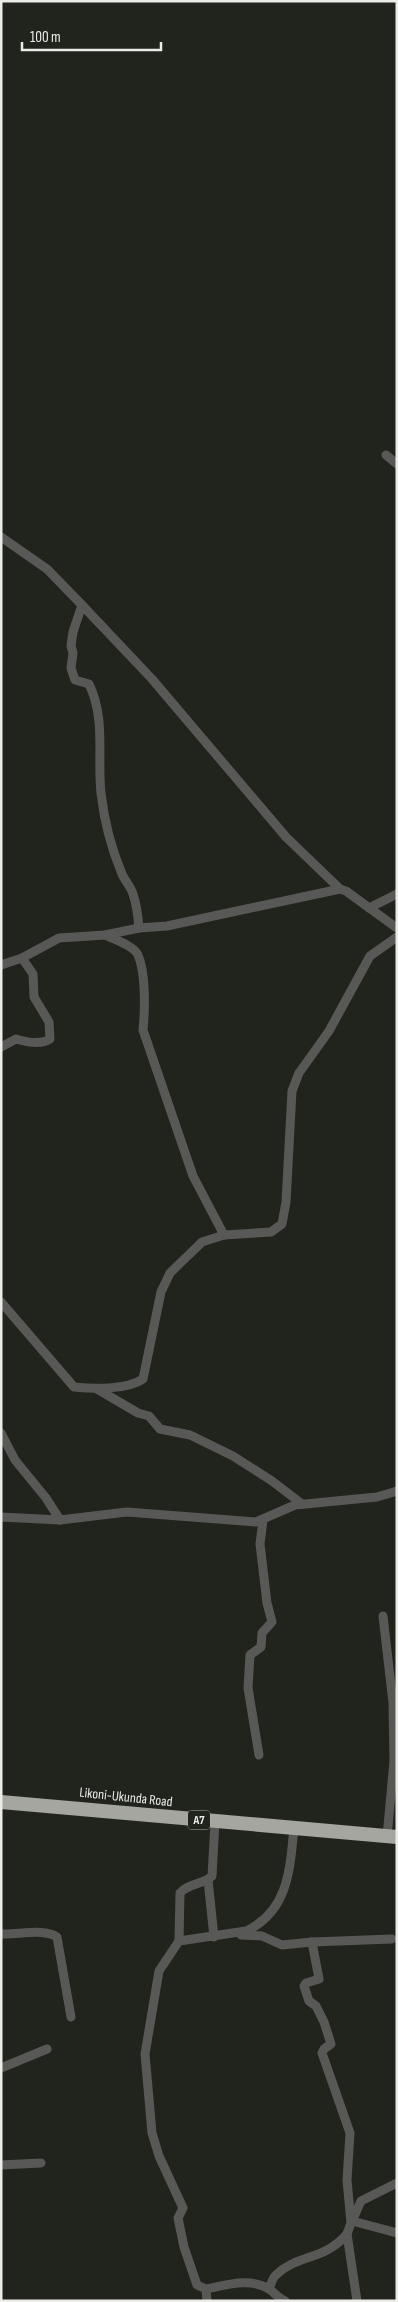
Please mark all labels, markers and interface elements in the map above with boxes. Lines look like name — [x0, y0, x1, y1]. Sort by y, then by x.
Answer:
scale bar — [22, 20, 161, 52]
text: 100 m — [30, 28, 61, 47]
street label: Likoni-Ukunda Road — [79, 1784, 173, 1810]
road number: A7 — [188, 1810, 210, 1830]

